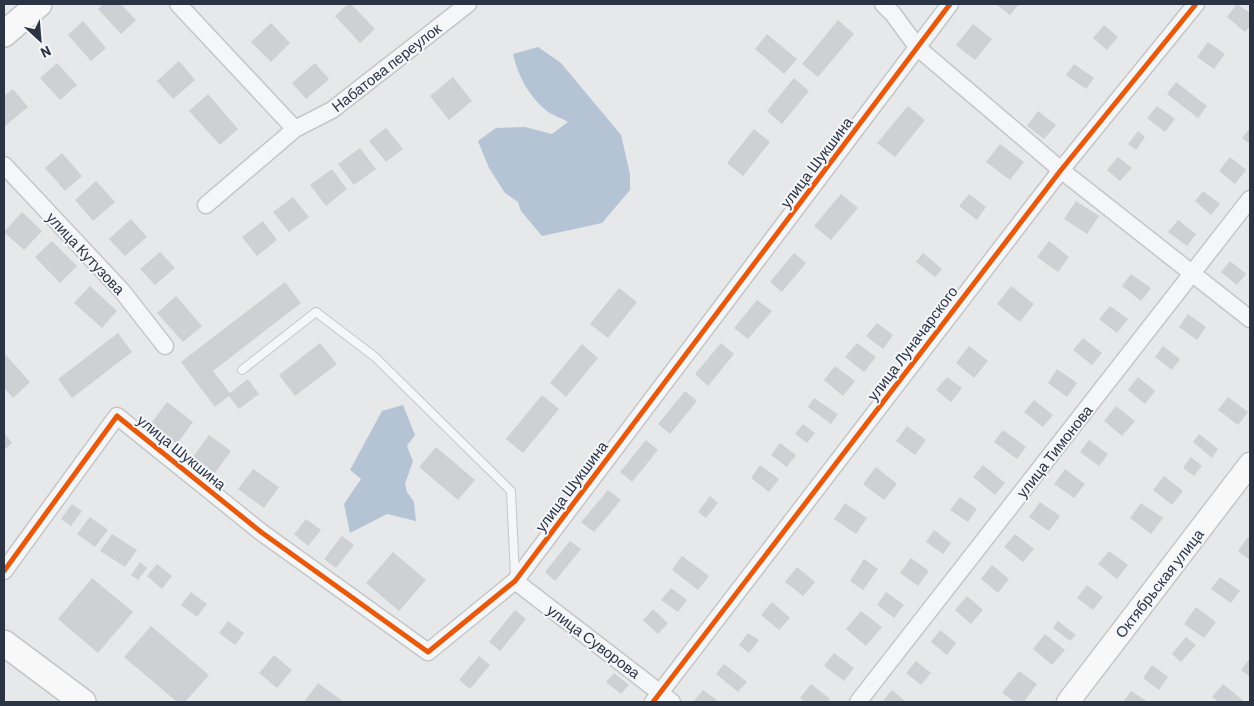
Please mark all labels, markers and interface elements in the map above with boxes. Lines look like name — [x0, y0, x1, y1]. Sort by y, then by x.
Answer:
north arrow — [15, 15, 65, 65]
street label: Набатова переулок — [328, 19, 445, 115]
text: N — [38, 42, 54, 62]
street label: улица Шукшина — [776, 113, 856, 211]
street label: улица Кутузова — [43, 208, 129, 298]
street label: улица Луначарского — [863, 282, 961, 404]
street label: улица Тимонова — [1012, 401, 1096, 501]
street label: улица Шукшина — [134, 411, 231, 494]
street label: улица Шукшина — [531, 437, 611, 535]
street label: Октябрьская улица — [1111, 524, 1208, 641]
street label: улица Суворова — [544, 600, 644, 682]

